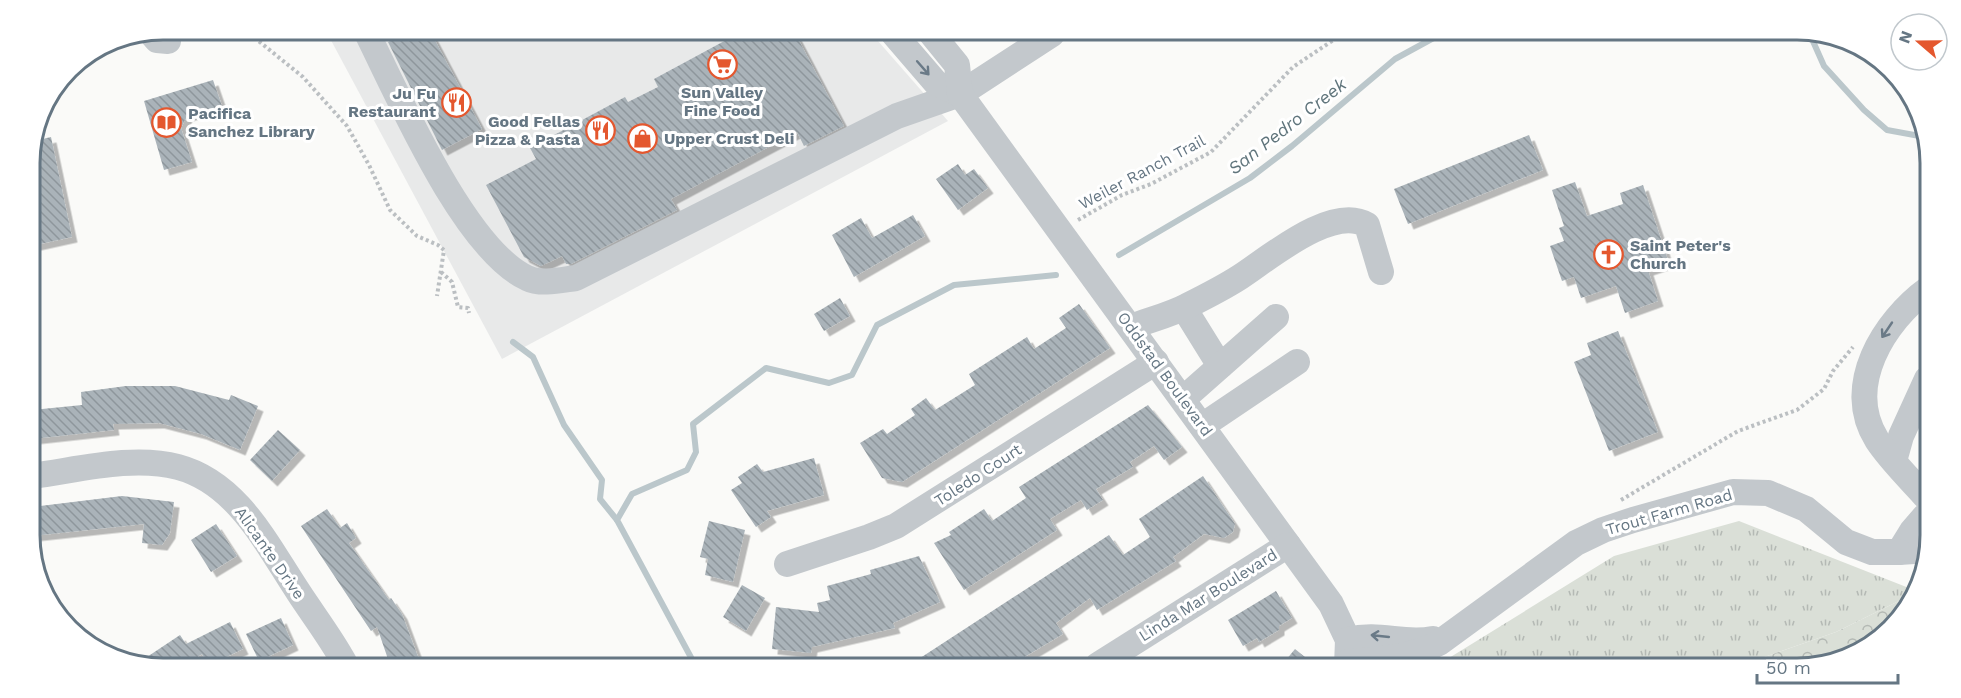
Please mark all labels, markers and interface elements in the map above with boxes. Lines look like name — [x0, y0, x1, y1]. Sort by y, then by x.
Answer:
north arrow — [1889, 12, 1949, 72]
text: N — [1894, 28, 1916, 46]
supermarket icon: Sun Valley Fine Food — [706, 48, 738, 80]
one-way arrow — [916, 60, 930, 75]
water label: San Pedro Creek — [1224, 73, 1351, 179]
place label: Sun Valley Fine Food — [681, 83, 764, 120]
place label: Ju Fu Restaurant — [348, 84, 436, 121]
restaurant icon: Ju Fu Restaurant — [441, 86, 473, 118]
place label: Pacifica Sanchez Library — [188, 104, 316, 141]
library icon: Pacifica Sanchez Library — [151, 106, 183, 138]
place label: Good Fellas Pizza & Pasta — [475, 112, 581, 149]
restaurant icon: Good Fellas Pizza & Pasta — [585, 114, 617, 146]
shop icon: Upper Crust Deli — [627, 122, 659, 154]
place label: Upper Crust Deli — [664, 129, 794, 148]
street label: Weiler Ranch Trail — [1075, 131, 1209, 213]
place label: Saint Peter's Church — [1630, 236, 1731, 273]
church icon: Saint Peter's Church — [1593, 238, 1625, 270]
street label: Oddstad Boulevard — [1114, 308, 1216, 440]
one-way arrow — [1881, 322, 1893, 338]
street label: Toledo Court — [931, 440, 1025, 510]
street label: Trout Farm Road — [1604, 485, 1734, 539]
street label: Alicante Drive — [231, 503, 309, 603]
street label: Linda Mar Boulevard — [1135, 545, 1281, 645]
one-way arrow — [1371, 631, 1390, 642]
scale bar — [1757, 647, 1898, 685]
text: 50 m — [1766, 657, 1811, 678]

